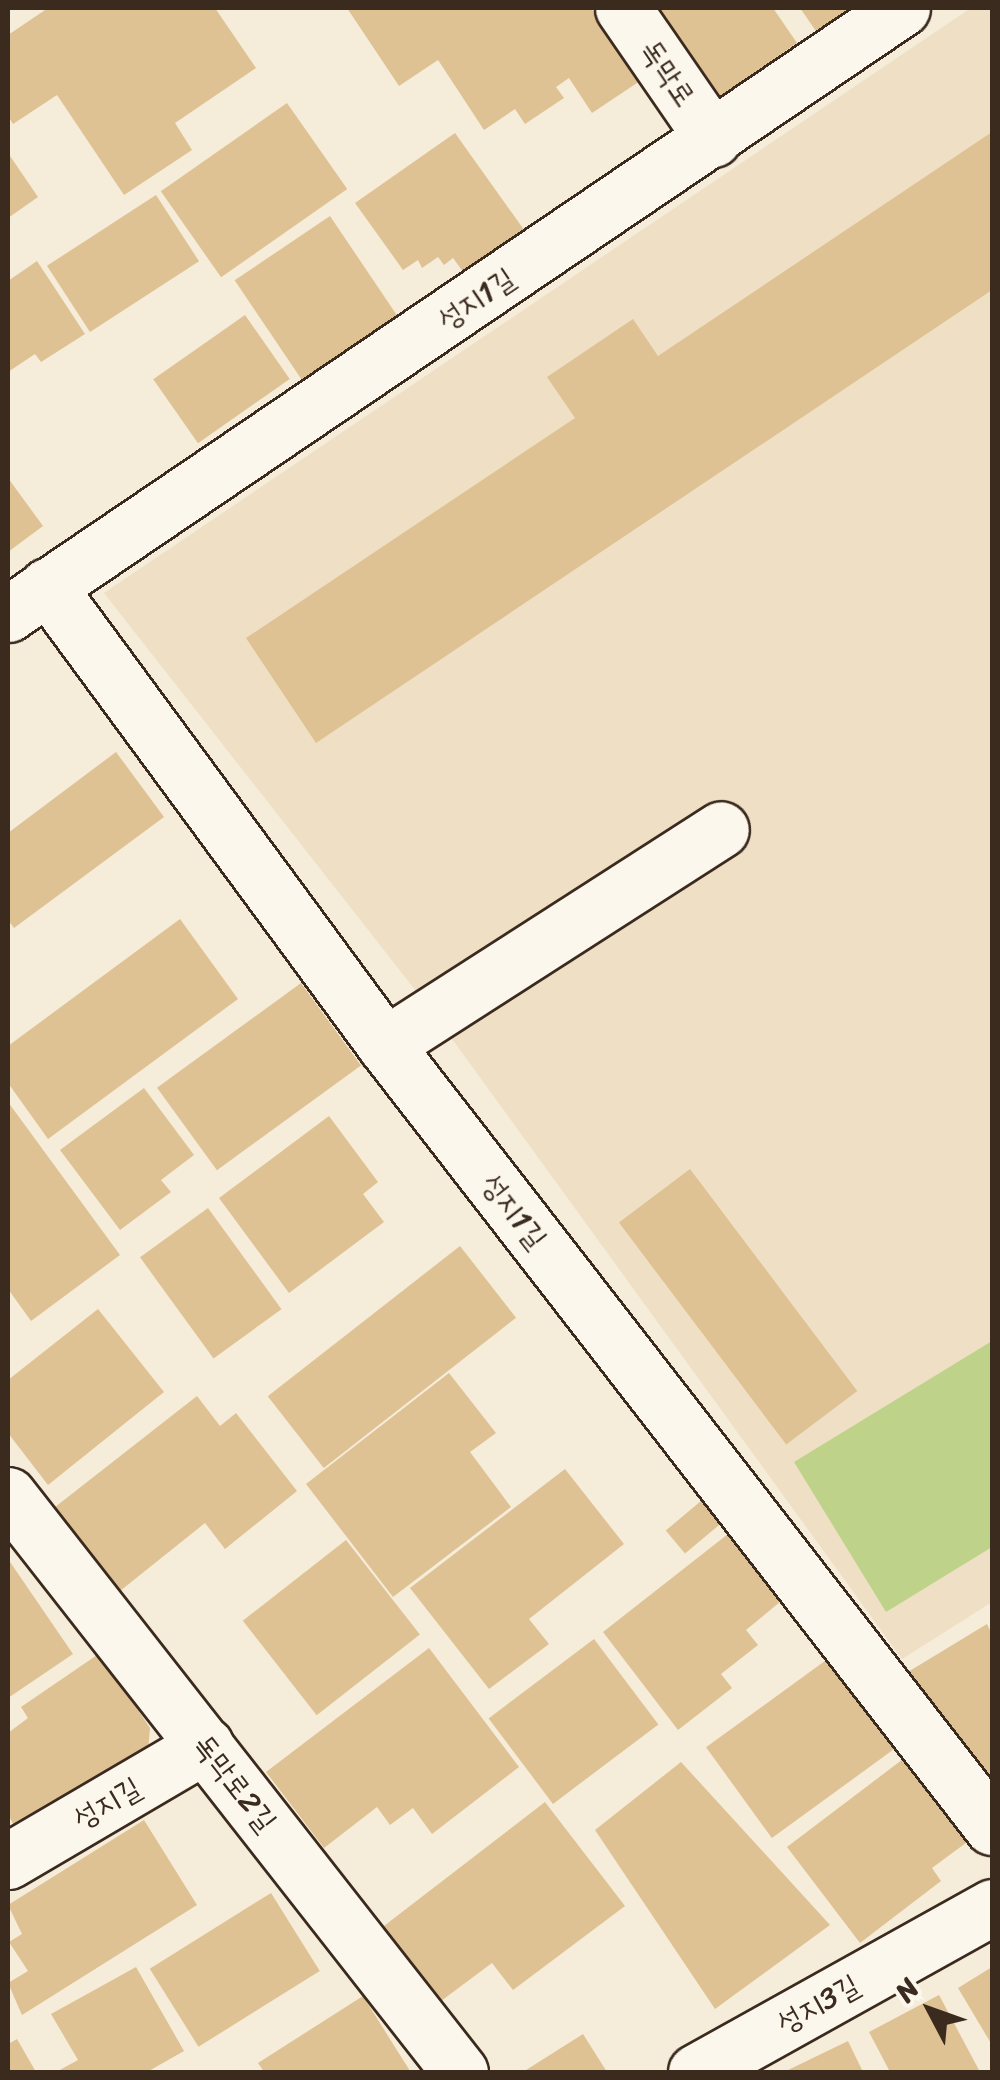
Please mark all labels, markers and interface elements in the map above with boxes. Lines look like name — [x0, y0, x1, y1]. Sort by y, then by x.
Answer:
street label: 독막로 — [633, 33, 703, 113]
street label: 성지1길 — [431, 260, 521, 338]
street label: 성지1길 — [474, 1166, 554, 1256]
street label: 독막로2길 — [186, 1727, 284, 1839]
street label: 성지길 — [67, 1769, 147, 1837]
north arrow — [880, 1960, 980, 2060]
street label: 성지3길 — [770, 1967, 866, 2041]
text: N — [882, 1967, 932, 2013]

